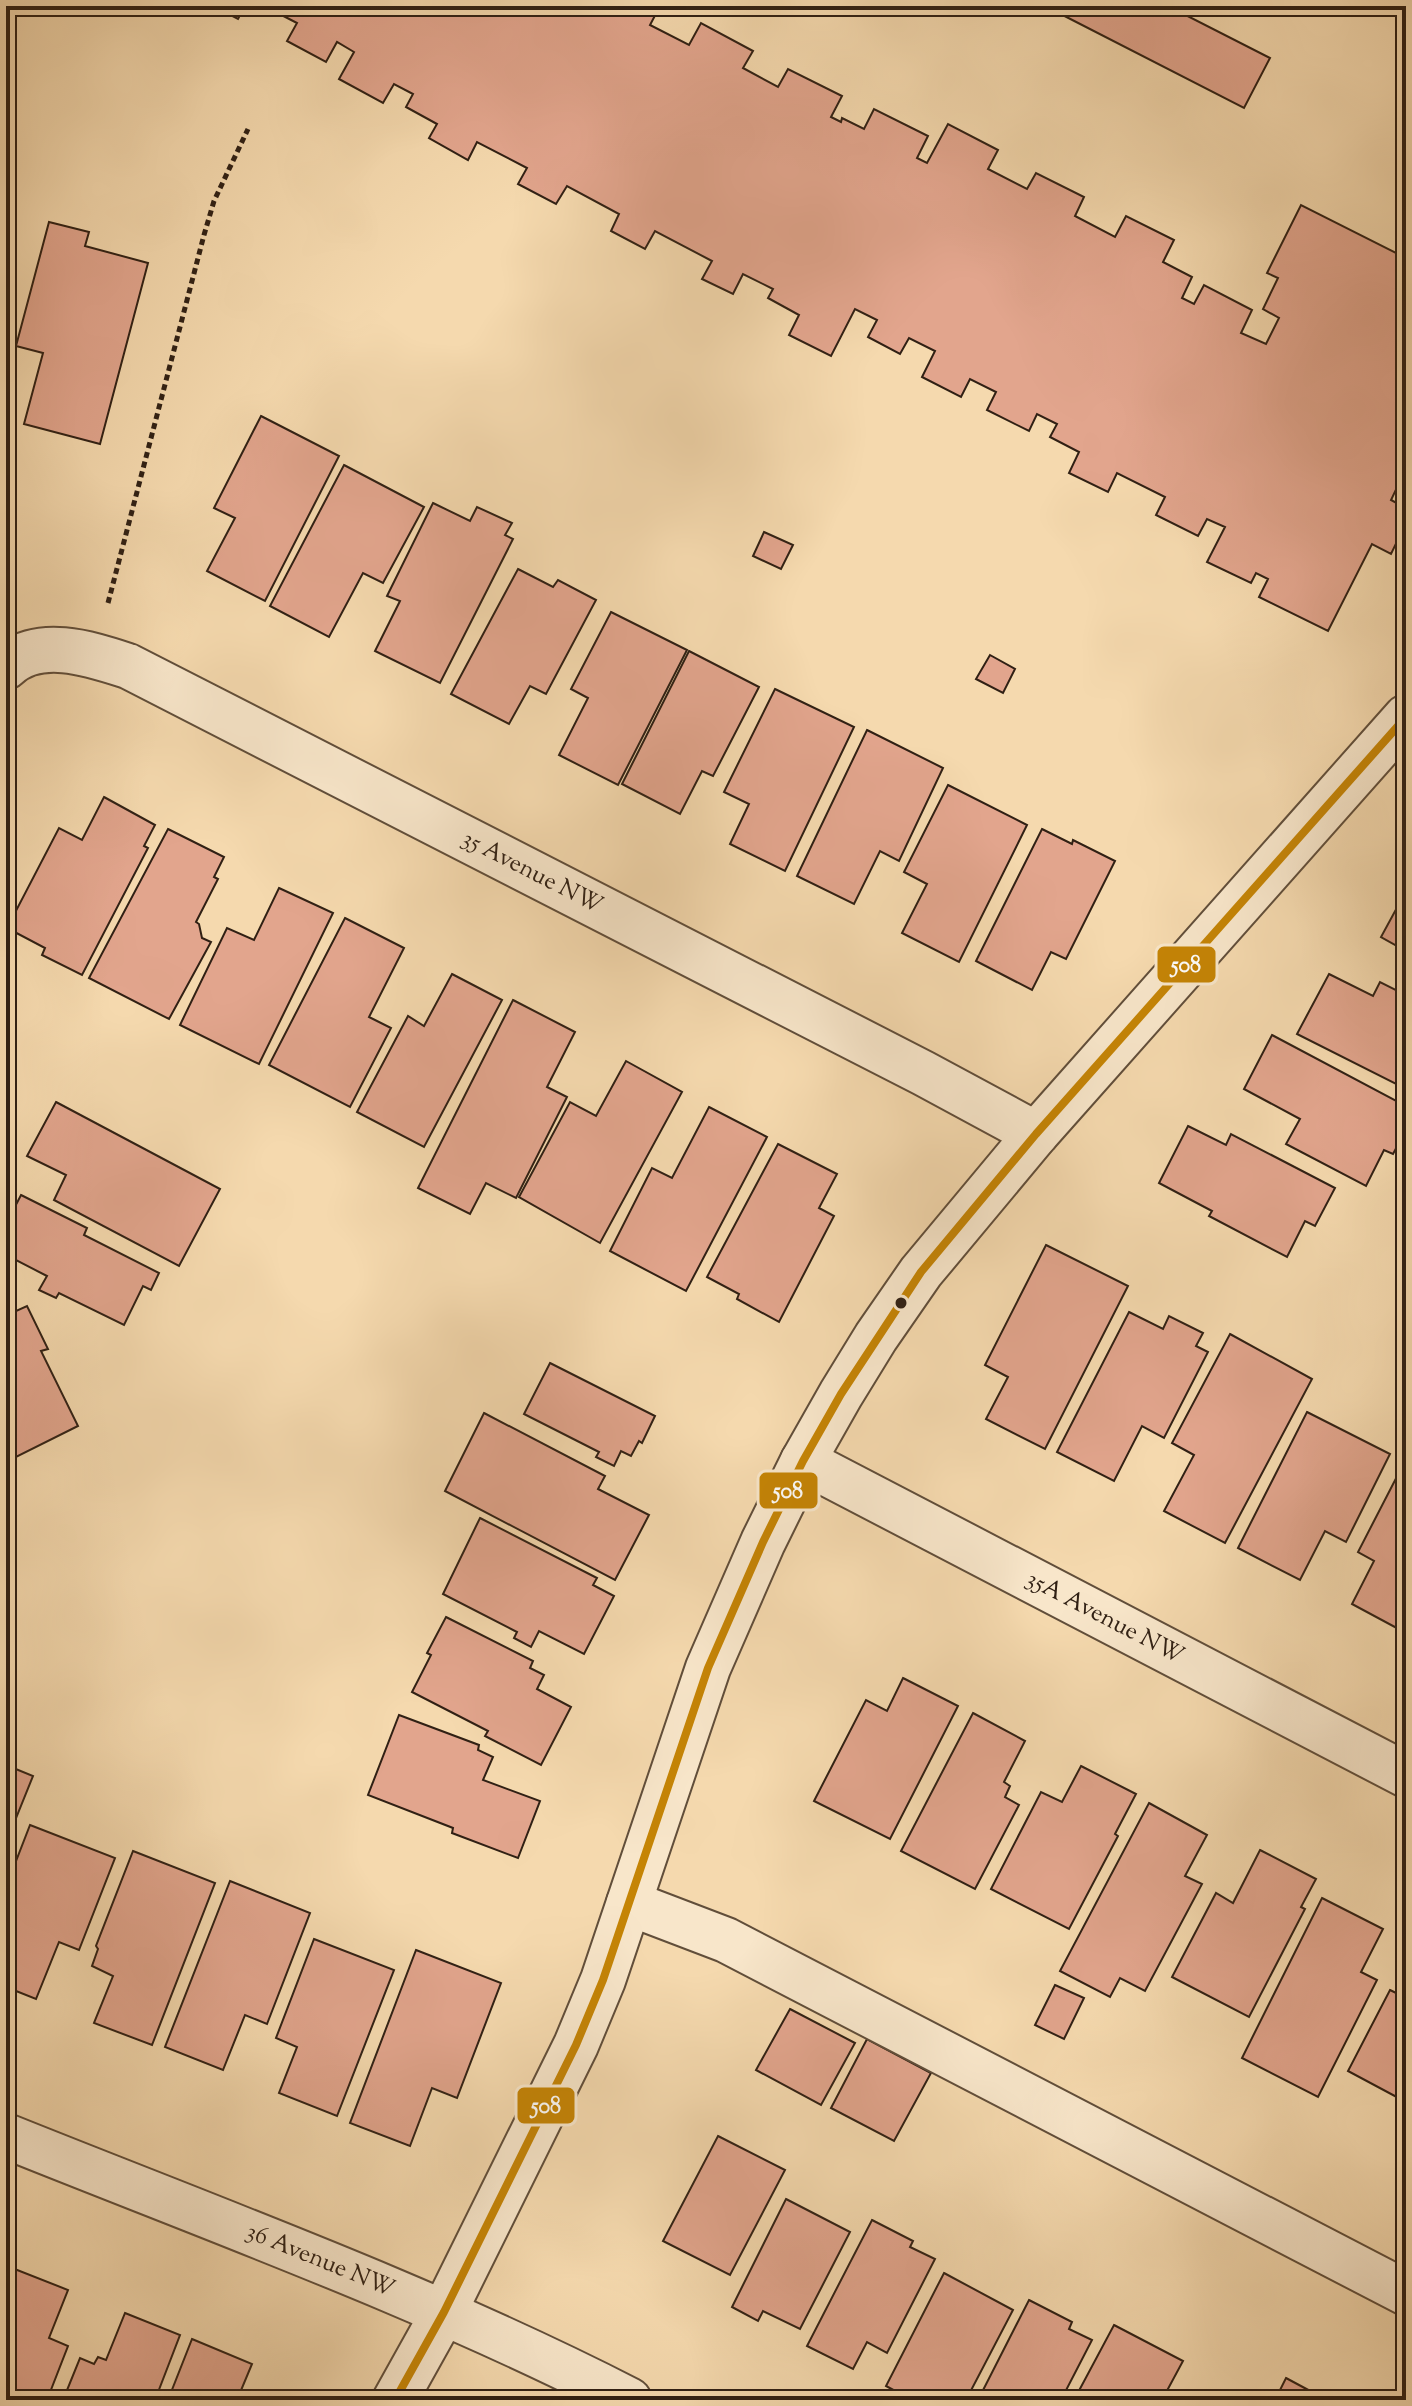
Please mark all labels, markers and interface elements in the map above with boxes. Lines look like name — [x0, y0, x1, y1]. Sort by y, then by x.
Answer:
street label: 35 Avenue NW — [455, 822, 608, 923]
line badge: 508 — [1156, 945, 1217, 984]
text: 508 — [1169, 951, 1201, 983]
unlabelled marker — [893, 1295, 909, 1311]
line badge: 508 — [758, 1471, 819, 1510]
text: 508 — [771, 1477, 803, 1509]
street label: 35A Avenue NW — [1020, 1563, 1190, 1673]
line badge: 508 — [516, 2086, 576, 2125]
text: 508 — [529, 2092, 561, 2124]
street label: 36 Avenue NW — [241, 2215, 400, 2307]

